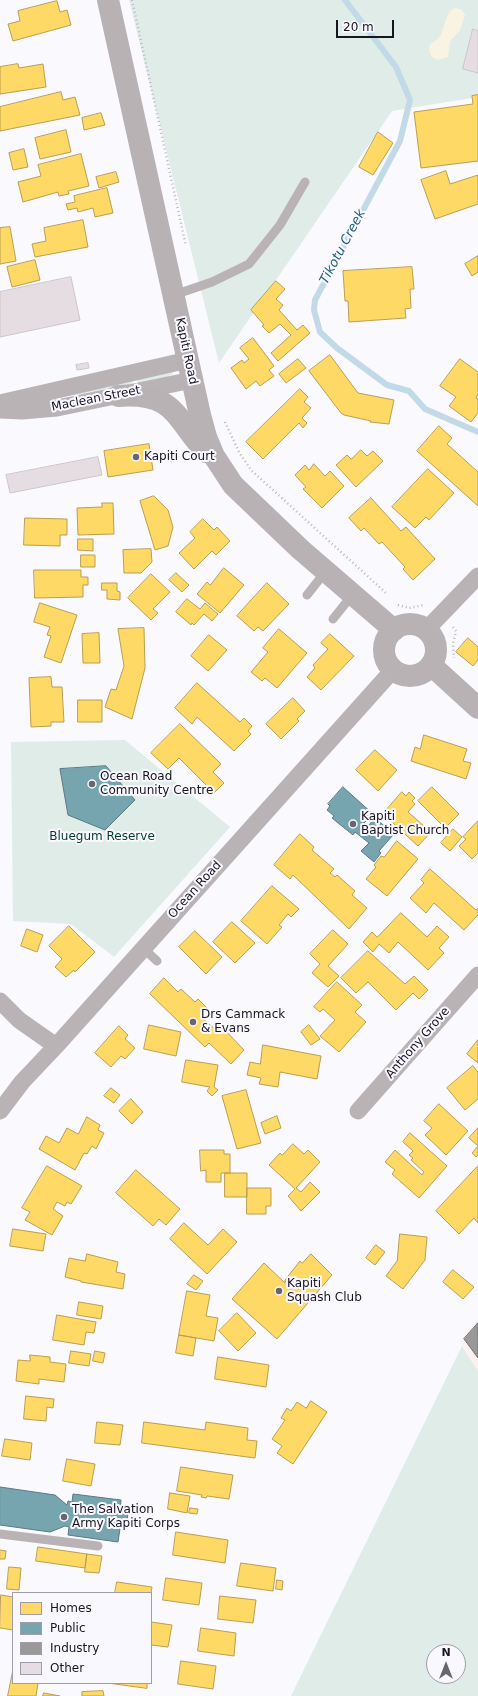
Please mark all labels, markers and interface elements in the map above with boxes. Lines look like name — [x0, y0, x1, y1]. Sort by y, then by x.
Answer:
scale bar — [338, 12, 396, 38]
text: 20 m — [343, 20, 374, 34]
water label: Tikotu Creek — [317, 207, 369, 287]
street label: Kapiti Road — [172, 316, 200, 386]
street label: Maclean Street — [50, 383, 142, 415]
place label: Kapiti Court — [144, 450, 215, 464]
marker: Kapiti Court — [131, 452, 141, 462]
place label: Ocean Road Community Centre — [100, 770, 213, 798]
marker: Ocean Road Community Centre — [87, 779, 97, 789]
place label: Kapiti Baptist Church — [361, 810, 449, 838]
marker: Kapiti Baptist Church — [348, 819, 358, 829]
park label: Bluegum Reserve — [49, 830, 155, 844]
street label: Ocean Road — [165, 858, 225, 922]
street label: Anthony Grove — [383, 1004, 453, 1082]
place label: Drs Cammack & Evans — [201, 1008, 285, 1036]
marker: Drs Cammack & Evans — [188, 1017, 198, 1027]
place label: Kapiti Squash Club — [287, 1277, 362, 1305]
marker: Kapiti Squash Club — [274, 1286, 284, 1296]
place label: The Salvation Army Kapiti Corps — [72, 1503, 180, 1531]
marker: The Salvation Army Kapiti Corps — [59, 1512, 69, 1522]
legend — [12, 1592, 152, 1684]
text: Homes — [50, 1601, 92, 1615]
text: Public — [50, 1621, 86, 1635]
text: Industry — [50, 1641, 99, 1655]
north arrow — [426, 1644, 466, 1684]
text: N — [441, 1646, 451, 1659]
text: Other — [50, 1661, 84, 1675]

